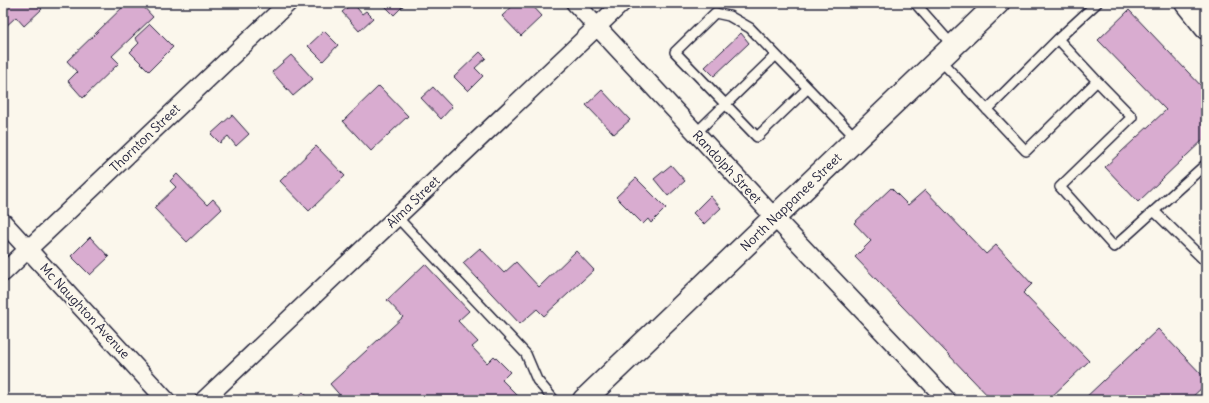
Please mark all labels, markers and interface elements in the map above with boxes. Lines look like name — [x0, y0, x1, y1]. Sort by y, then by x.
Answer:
street label: Thornton Street — [106, 100, 184, 176]
street label: Randolph Street — [689, 127, 766, 208]
street label: North Nappanee Street — [737, 149, 846, 255]
street label: Alma Street — [383, 172, 444, 232]
street label: Mc Naughton Avenue — [36, 260, 134, 362]

